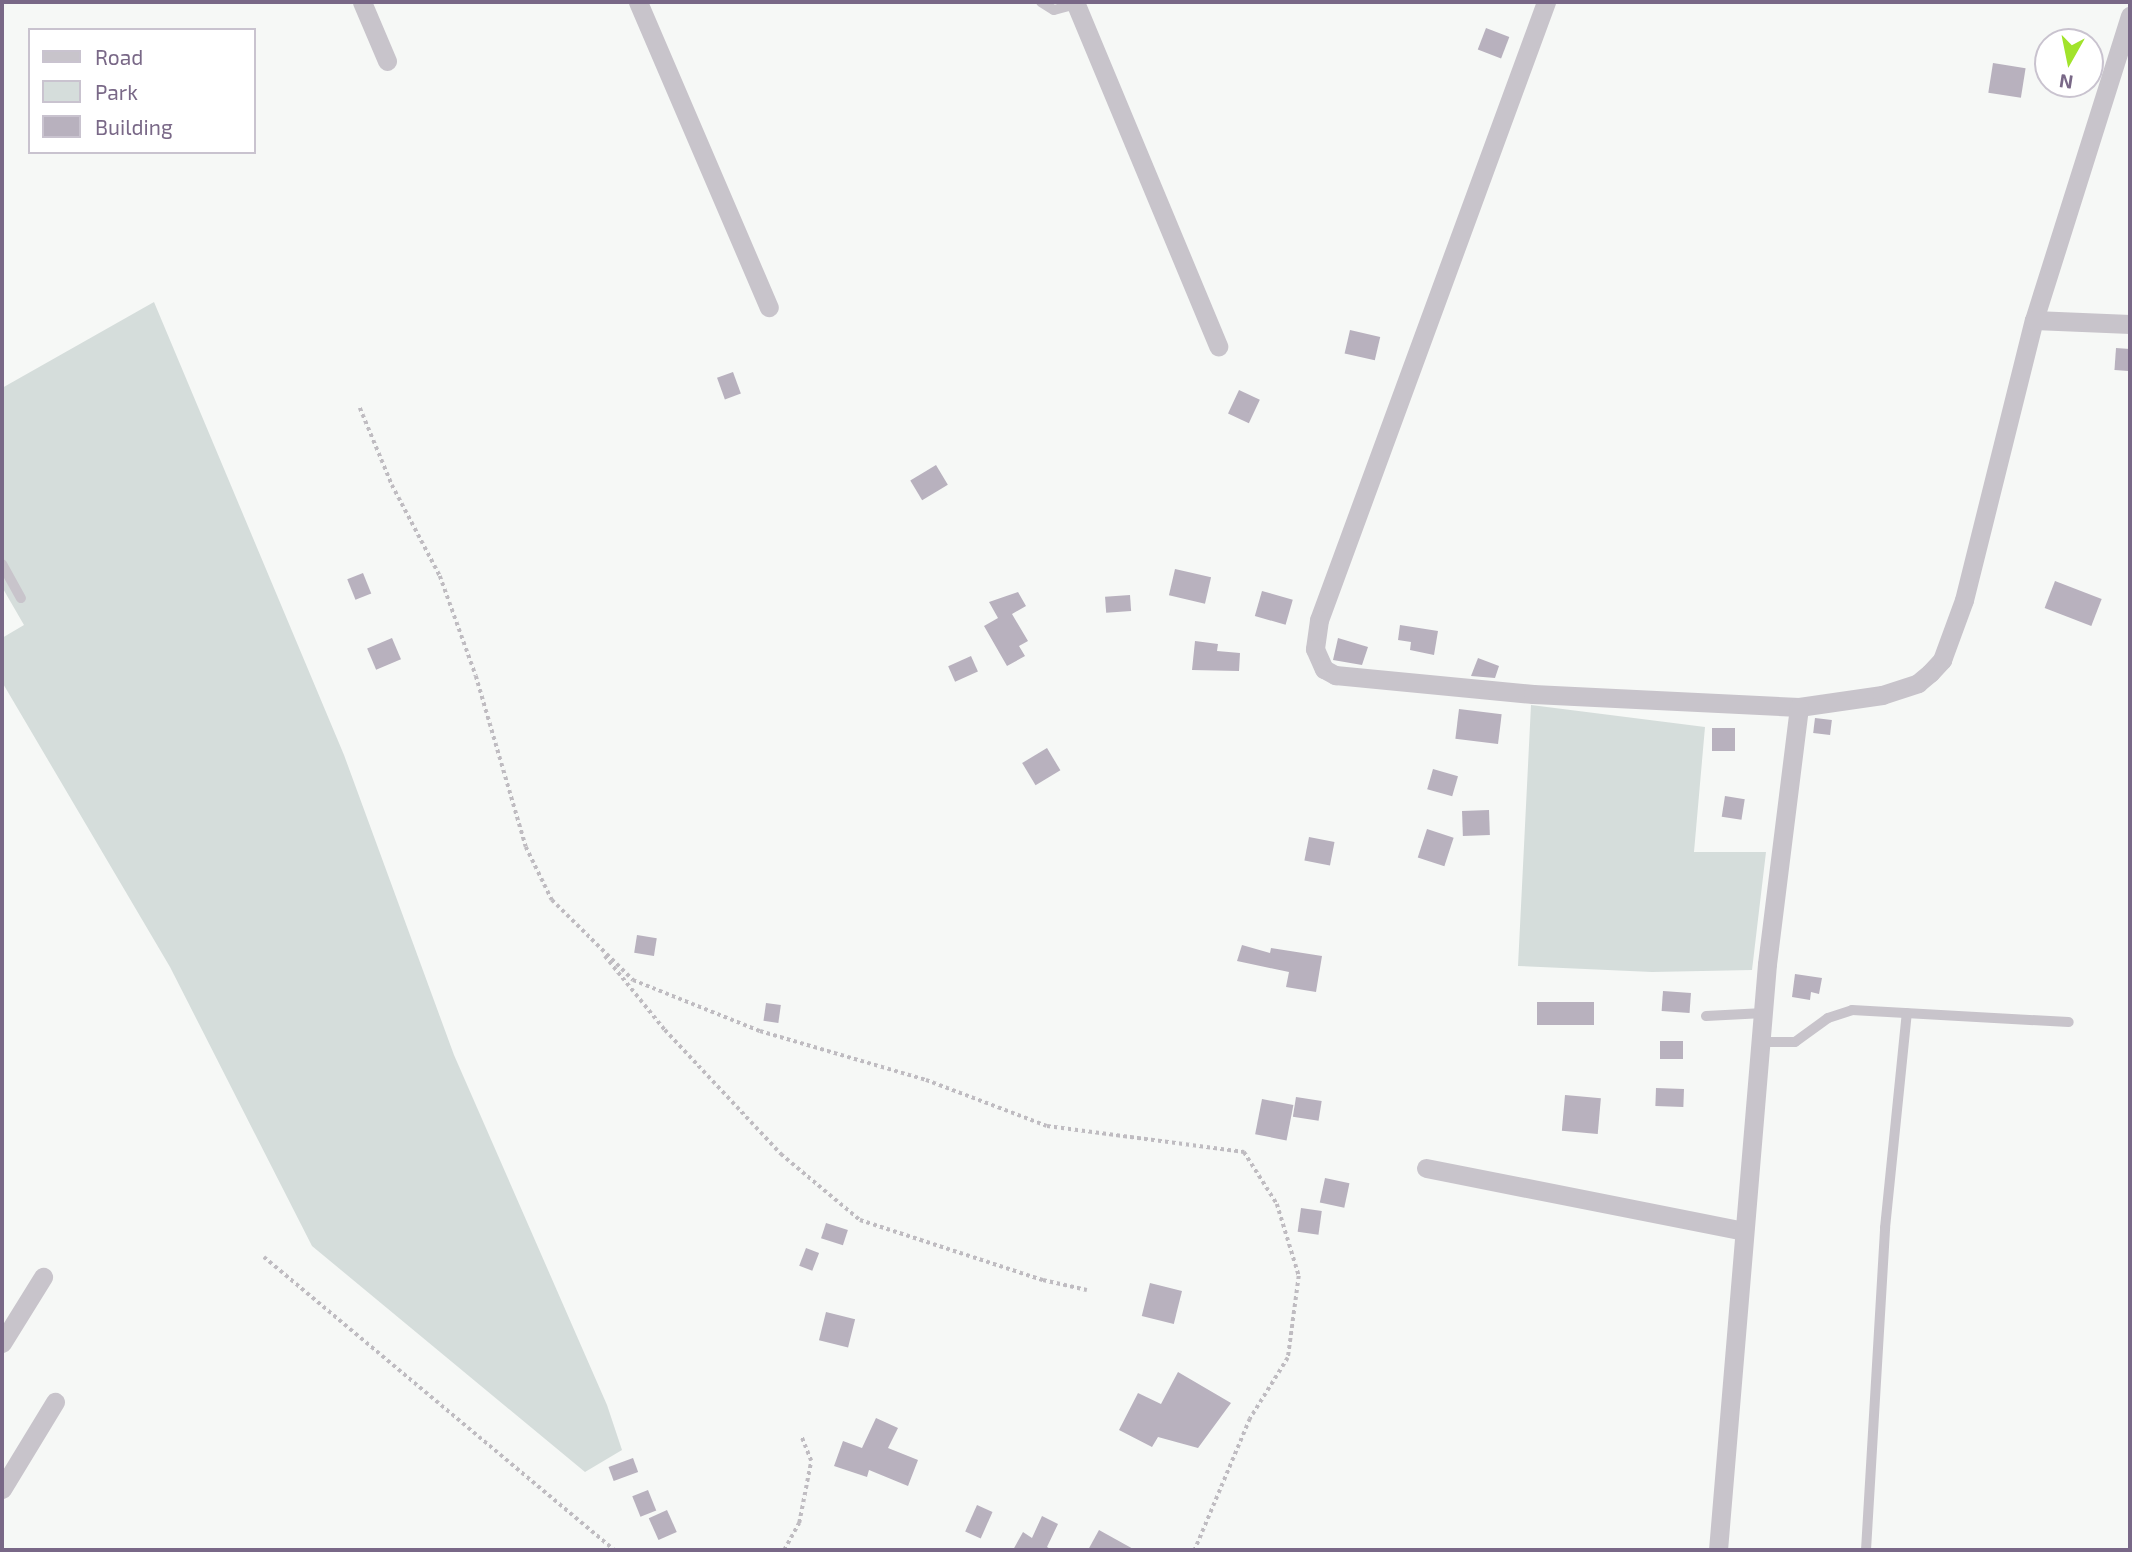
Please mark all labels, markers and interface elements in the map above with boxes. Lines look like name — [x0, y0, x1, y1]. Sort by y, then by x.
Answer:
legend — [28, 28, 256, 154]
north arrow — [2034, 28, 2104, 98]
text: Road — [95, 44, 143, 69]
text: N — [2057, 70, 2075, 95]
text: Park — [95, 79, 138, 104]
text: Building — [95, 114, 173, 139]

